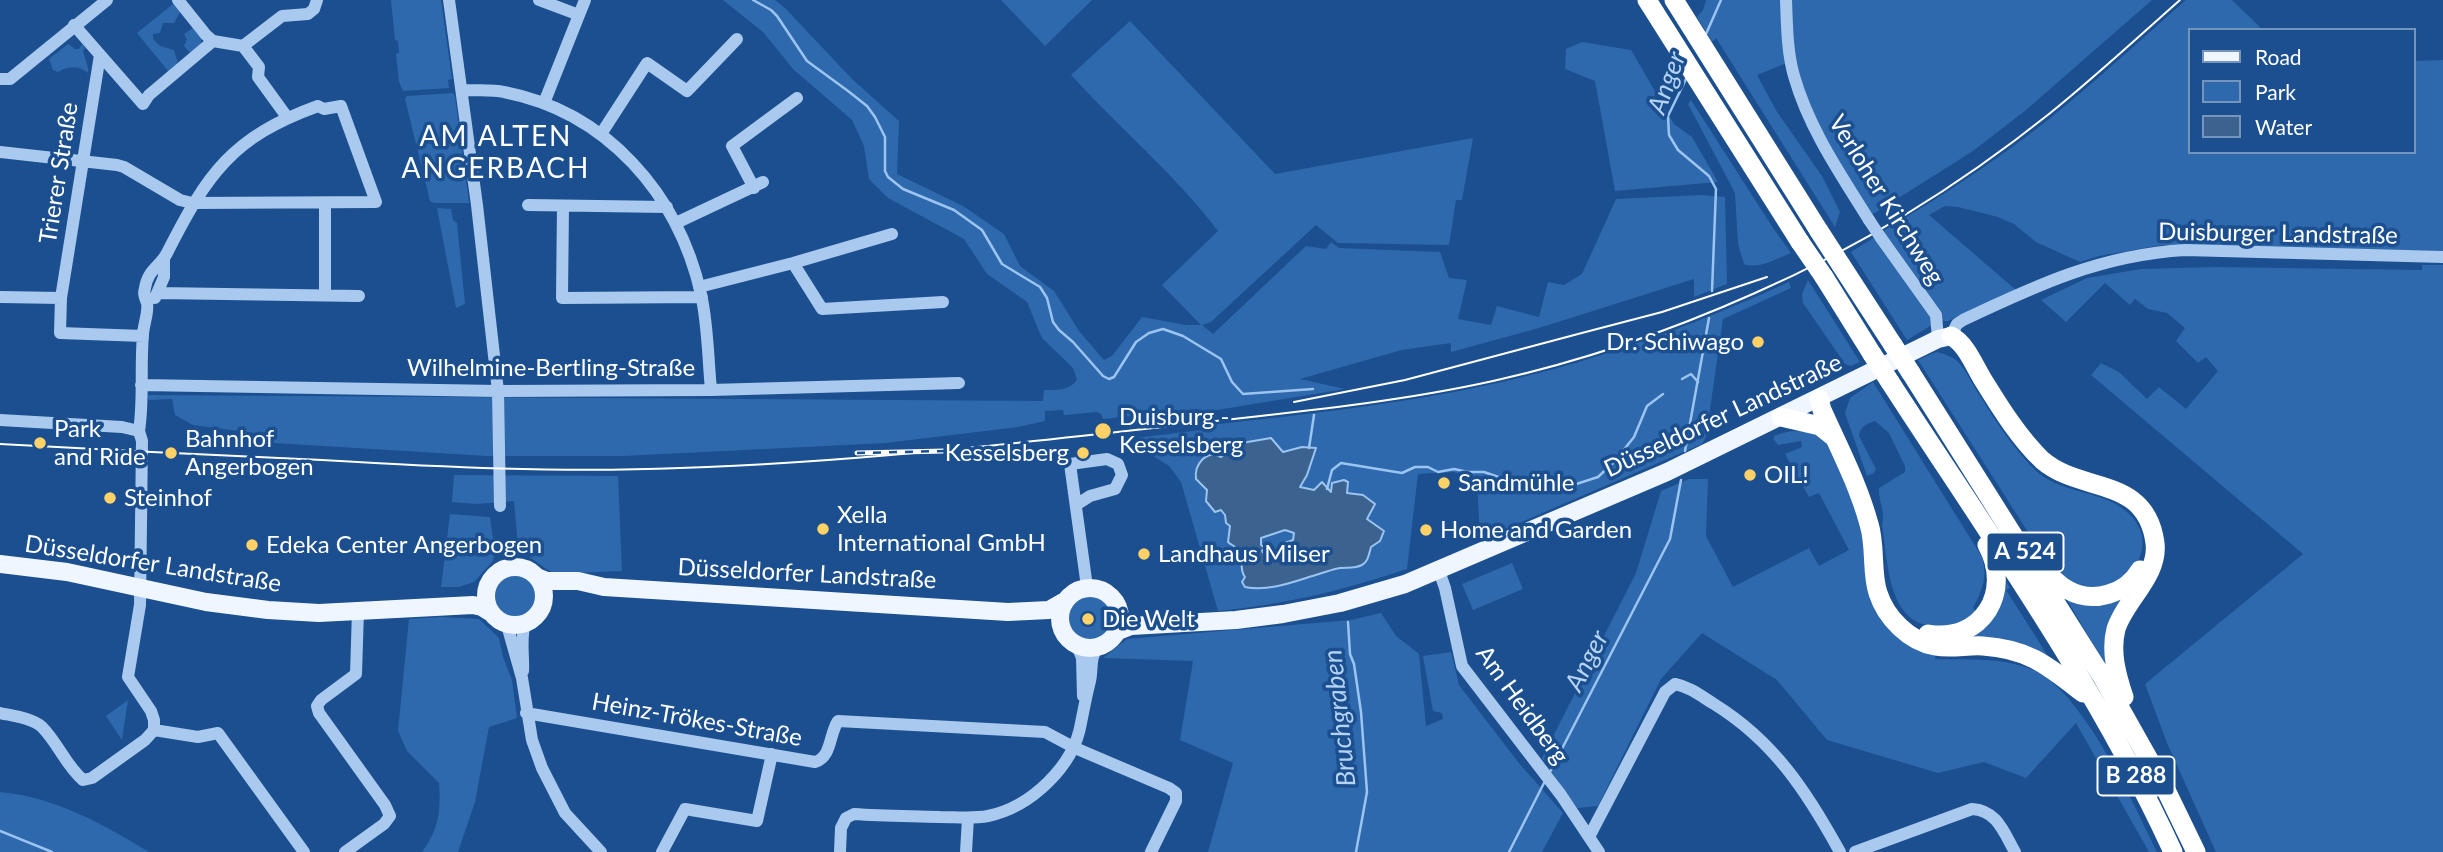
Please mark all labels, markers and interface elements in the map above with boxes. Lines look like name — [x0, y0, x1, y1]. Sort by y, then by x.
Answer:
legend — [2188, 28, 2415, 154]
text: Road — [2255, 44, 2302, 69]
water label: Anger — [1641, 48, 1693, 118]
text: Park — [2255, 79, 2296, 104]
street label: Trierer Straße — [34, 100, 84, 246]
street label: Verloher Kirchweg — [1822, 110, 1950, 290]
text: Water — [2255, 114, 2312, 139]
district label: AM ALTEN ANGERBACH — [403, 120, 589, 186]
street label: Duisburger Landstraße — [2158, 218, 2398, 250]
place label: Dr. Schiwago — [1606, 328, 1744, 356]
marker: Dr. Schiwago — [1750, 334, 1766, 350]
street label: Düsseldorfer Landstraße — [1600, 348, 1846, 484]
street label: Wilhelmine-Bertling-Straße — [407, 354, 695, 382]
place label: Duisburg - Kesselsberg — [1119, 403, 1243, 459]
place label: Park and Ride — [54, 415, 146, 471]
marker: Duisburg - Kesselsberg — [1093, 421, 1113, 441]
place label: Bahnhof Angerbogen — [185, 425, 314, 481]
marker: Park and Ride — [32, 435, 48, 451]
place label: Kesselsberg — [945, 439, 1069, 467]
marker: Bahnhof Angerbogen — [163, 445, 179, 461]
marker: Kesselsberg — [1075, 445, 1091, 461]
place label: OIL! — [1764, 461, 1809, 489]
marker: OIL! — [1742, 467, 1758, 483]
place label: Sandmühle — [1458, 469, 1574, 497]
marker: Sandmühle — [1436, 475, 1452, 491]
place label: Steinhof — [124, 484, 212, 512]
marker: Steinhof — [102, 490, 118, 506]
place label: Xella International GmbH — [837, 501, 1046, 557]
place label: Home and Garden — [1440, 516, 1632, 544]
marker: Xella International GmbH — [815, 521, 831, 537]
marker: Home and Garden — [1418, 522, 1434, 538]
street label: Düsseldorfer Landstraße — [23, 530, 283, 598]
place label: Edeka Center Angerbogen — [266, 531, 542, 559]
road number: A 524 — [1986, 532, 2064, 572]
marker: Edeka Center Angerbogen — [244, 537, 260, 553]
place label: Landhaus Milser — [1158, 540, 1330, 568]
marker: Landhaus Milser — [1136, 546, 1152, 562]
street label: Düsseldorfer Landstraße — [677, 553, 937, 595]
place label: Die Welt — [1102, 605, 1195, 633]
marker: Die Welt — [1080, 611, 1096, 627]
water label: Anger — [1559, 625, 1615, 697]
street label: Am Heidberg — [1470, 640, 1574, 770]
water label: Bruchgraben — [1317, 648, 1363, 788]
street label: Heinz-Trökes-Straße — [590, 687, 804, 753]
road number: B 288 — [2098, 756, 2174, 796]

